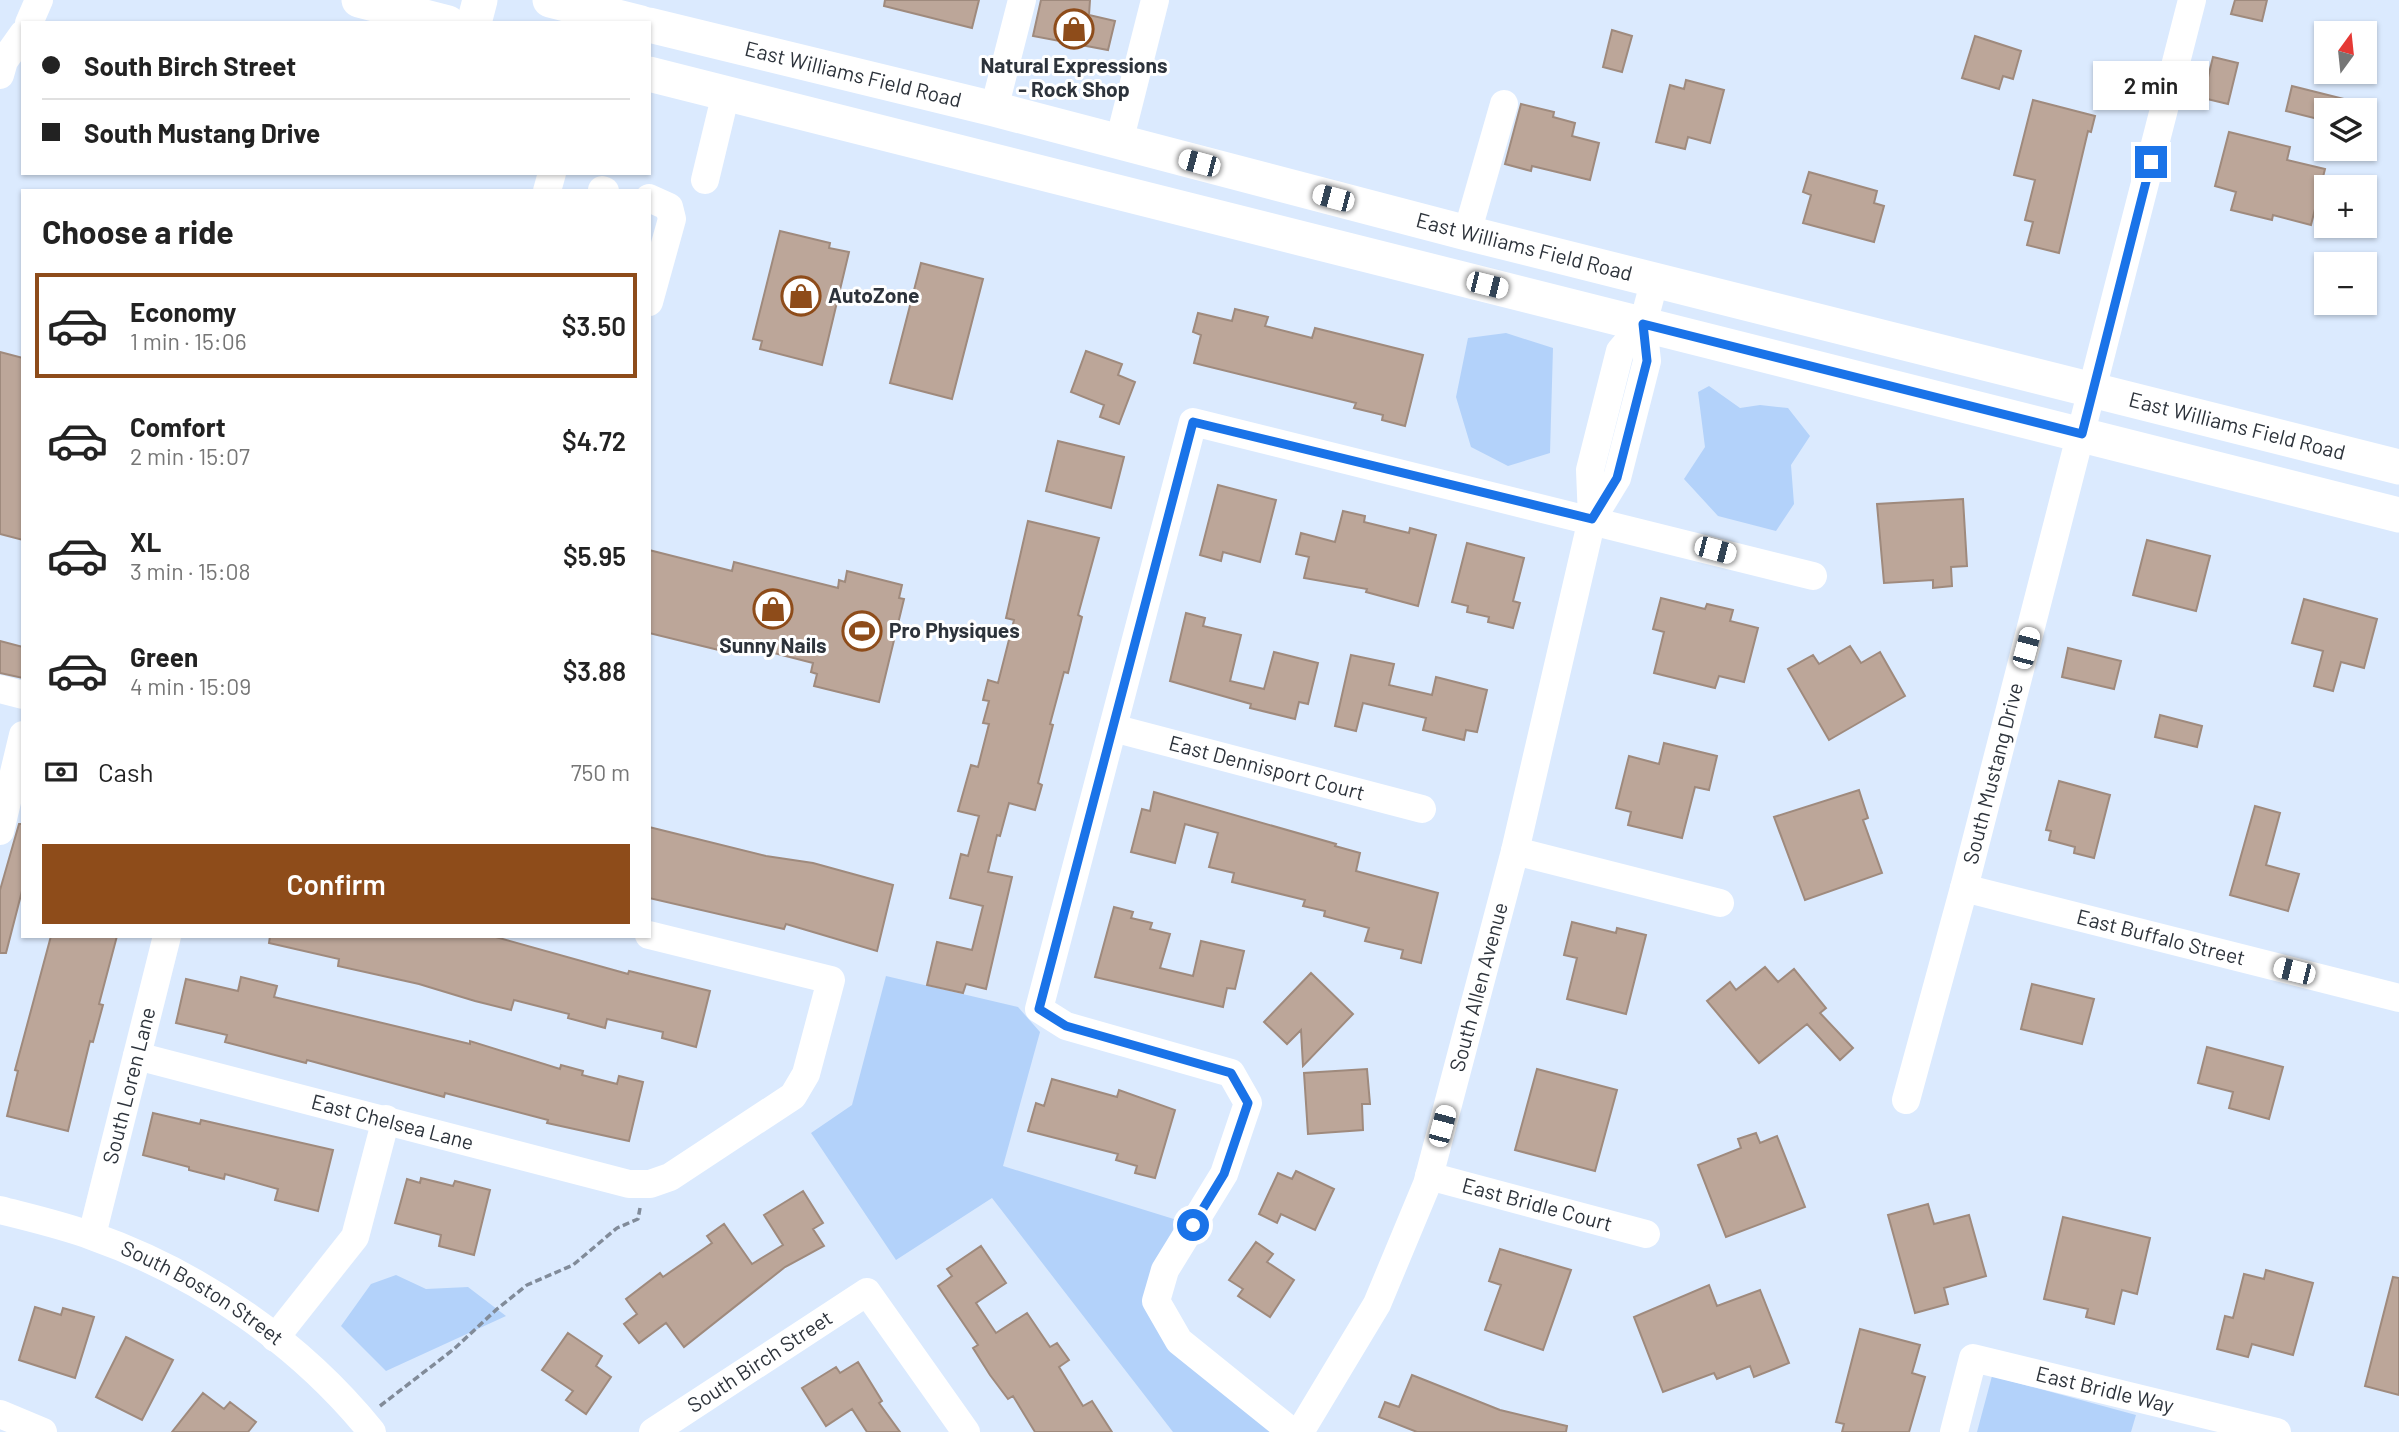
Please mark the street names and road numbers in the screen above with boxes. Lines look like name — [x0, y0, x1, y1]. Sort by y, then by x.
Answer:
street label: East Williams Field Road — [743, 35, 964, 112]
street label: East Williams Field Road — [1414, 206, 1635, 285]
street label: East Williams Field Road — [2127, 386, 2348, 464]
street label: South Mustang Drive — [1957, 680, 2027, 867]
street label: East Dennisport Court — [1167, 729, 1368, 805]
street label: South Allen Avenue — [1443, 899, 1512, 1074]
street label: East Buffalo Street — [2074, 903, 2248, 970]
street label: South Loren Lane — [96, 1004, 160, 1166]
street label: East Chelsea Lane — [309, 1088, 477, 1154]
street label: East Bridle Court — [1460, 1171, 1615, 1235]
street label: South Boston Street — [118, 1234, 289, 1350]
street label: South Birch Street — [682, 1304, 836, 1417]
street label: East Bridle Way — [2034, 1360, 2177, 1418]

